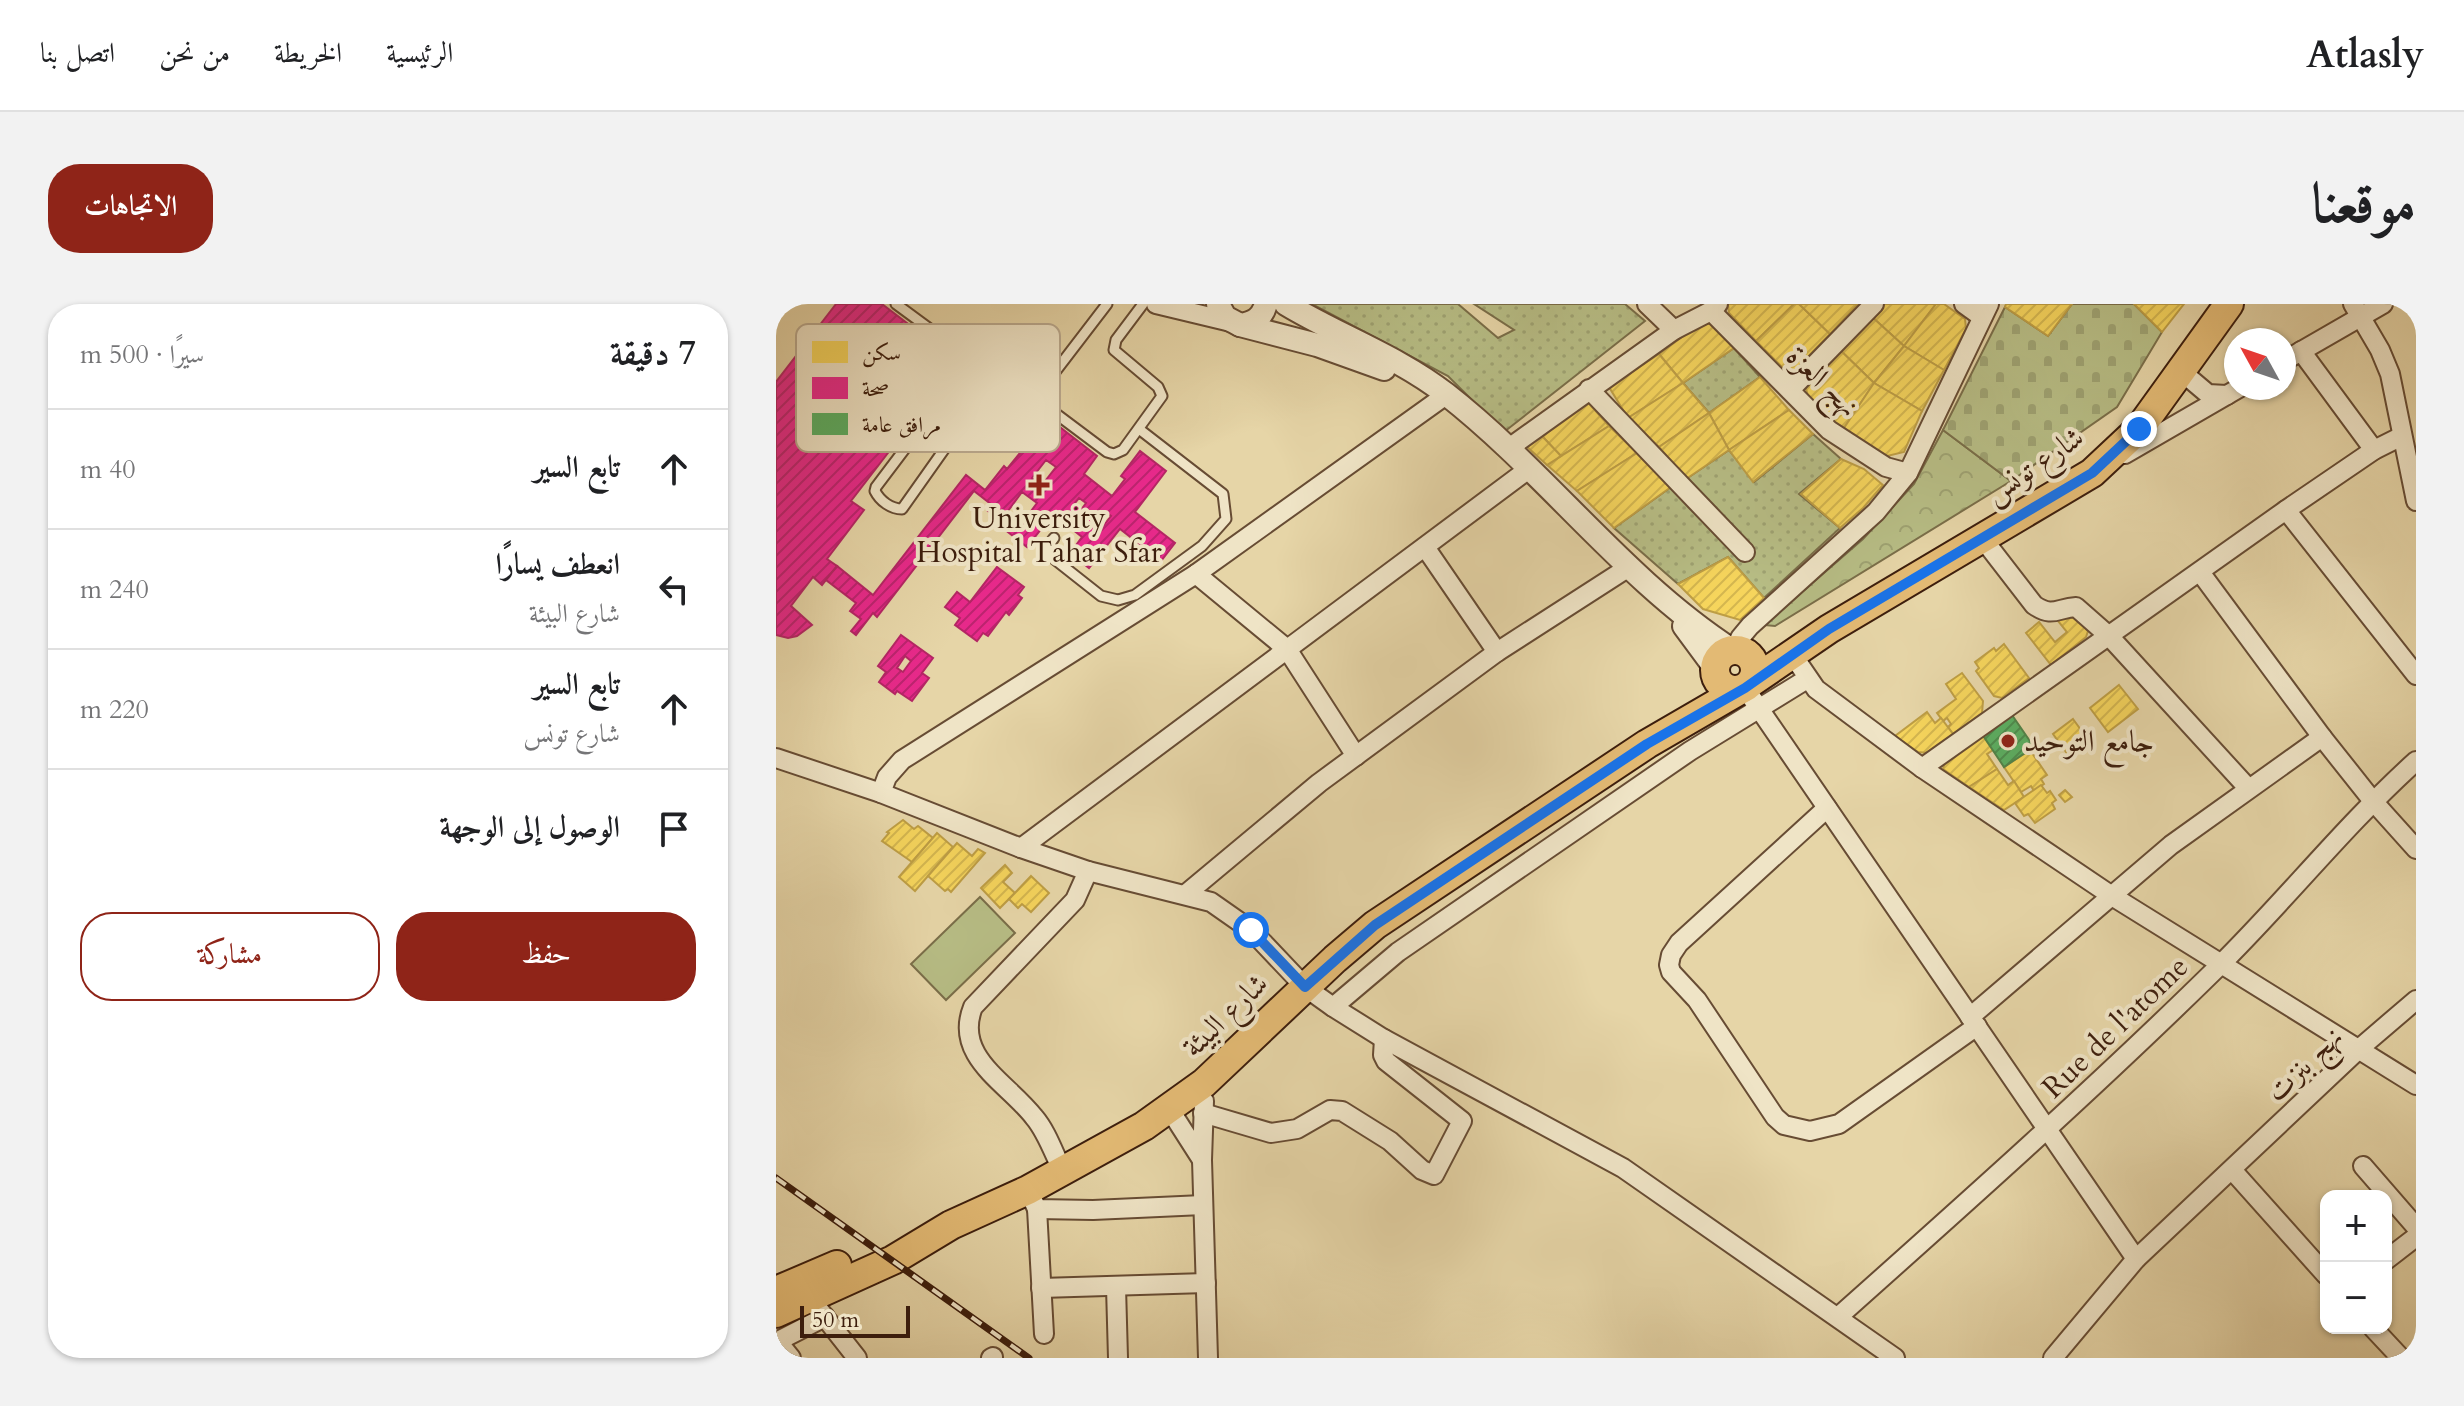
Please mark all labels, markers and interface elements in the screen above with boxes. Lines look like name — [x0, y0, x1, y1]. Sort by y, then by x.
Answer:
text: Atlasly — [2306, 29, 2424, 81]
text: اتصل بنا — [40, 34, 115, 72]
text: من نحن — [159, 34, 230, 72]
text: الخريطة — [274, 34, 342, 72]
text: الرئيسية — [386, 34, 453, 72]
button: الاتجاهات — [48, 164, 213, 253]
text: موقعنا — [2311, 167, 2416, 242]
legend — [796, 324, 1060, 452]
north arrow — [2224, 328, 2296, 400]
text: 7 دقيقة — [610, 330, 696, 376]
street label: نهج العزة — [1773, 336, 1868, 431]
text: سيرًا · 500 m — [80, 337, 204, 372]
text: سكن — [862, 338, 901, 368]
text: صحة — [862, 374, 889, 404]
text: مرافق عامة — [862, 410, 941, 440]
route end — [2121, 411, 2157, 447]
street label: شارع تونس — [1977, 417, 2094, 517]
text: تابع السير — [534, 447, 620, 488]
icon: ahead — [652, 447, 696, 491]
text: 40 m — [80, 452, 136, 487]
marker: University Hospital Tahar Sfar — [1028, 474, 1050, 496]
place label: University Hospital Tahar Sfar — [916, 498, 1162, 573]
text: انعطف يسارًا — [495, 544, 620, 585]
icon: left — [652, 567, 696, 611]
text: 240 m — [80, 572, 149, 607]
text: شارع البيئة — [529, 596, 620, 631]
text: تابع السير — [534, 664, 620, 705]
icon: ahead — [652, 687, 696, 731]
text: 220 m — [80, 692, 149, 727]
text: شارع تونس — [523, 716, 620, 751]
place label: جامع التوحيد — [2024, 721, 2154, 768]
marker: جامع التوحيد — [1999, 732, 2017, 750]
text: الوصول إلى الوجهة — [440, 807, 620, 848]
icon: arrive — [652, 807, 696, 851]
button: مشاركة — [80, 912, 380, 1001]
button: حفظ — [396, 912, 696, 1001]
route start — [1233, 912, 1269, 948]
street label: Rue de l'atome — [2033, 947, 2197, 1108]
street label: شارع البيئة — [1173, 964, 1280, 1070]
street label: نهج بنزت — [2257, 1017, 2356, 1116]
map controls — [2320, 1190, 2392, 1334]
button: + — [2320, 1190, 2392, 1262]
button: − — [2320, 1262, 2392, 1334]
scale bar — [800, 1302, 910, 1338]
text: 50 m — [812, 1305, 859, 1335]

